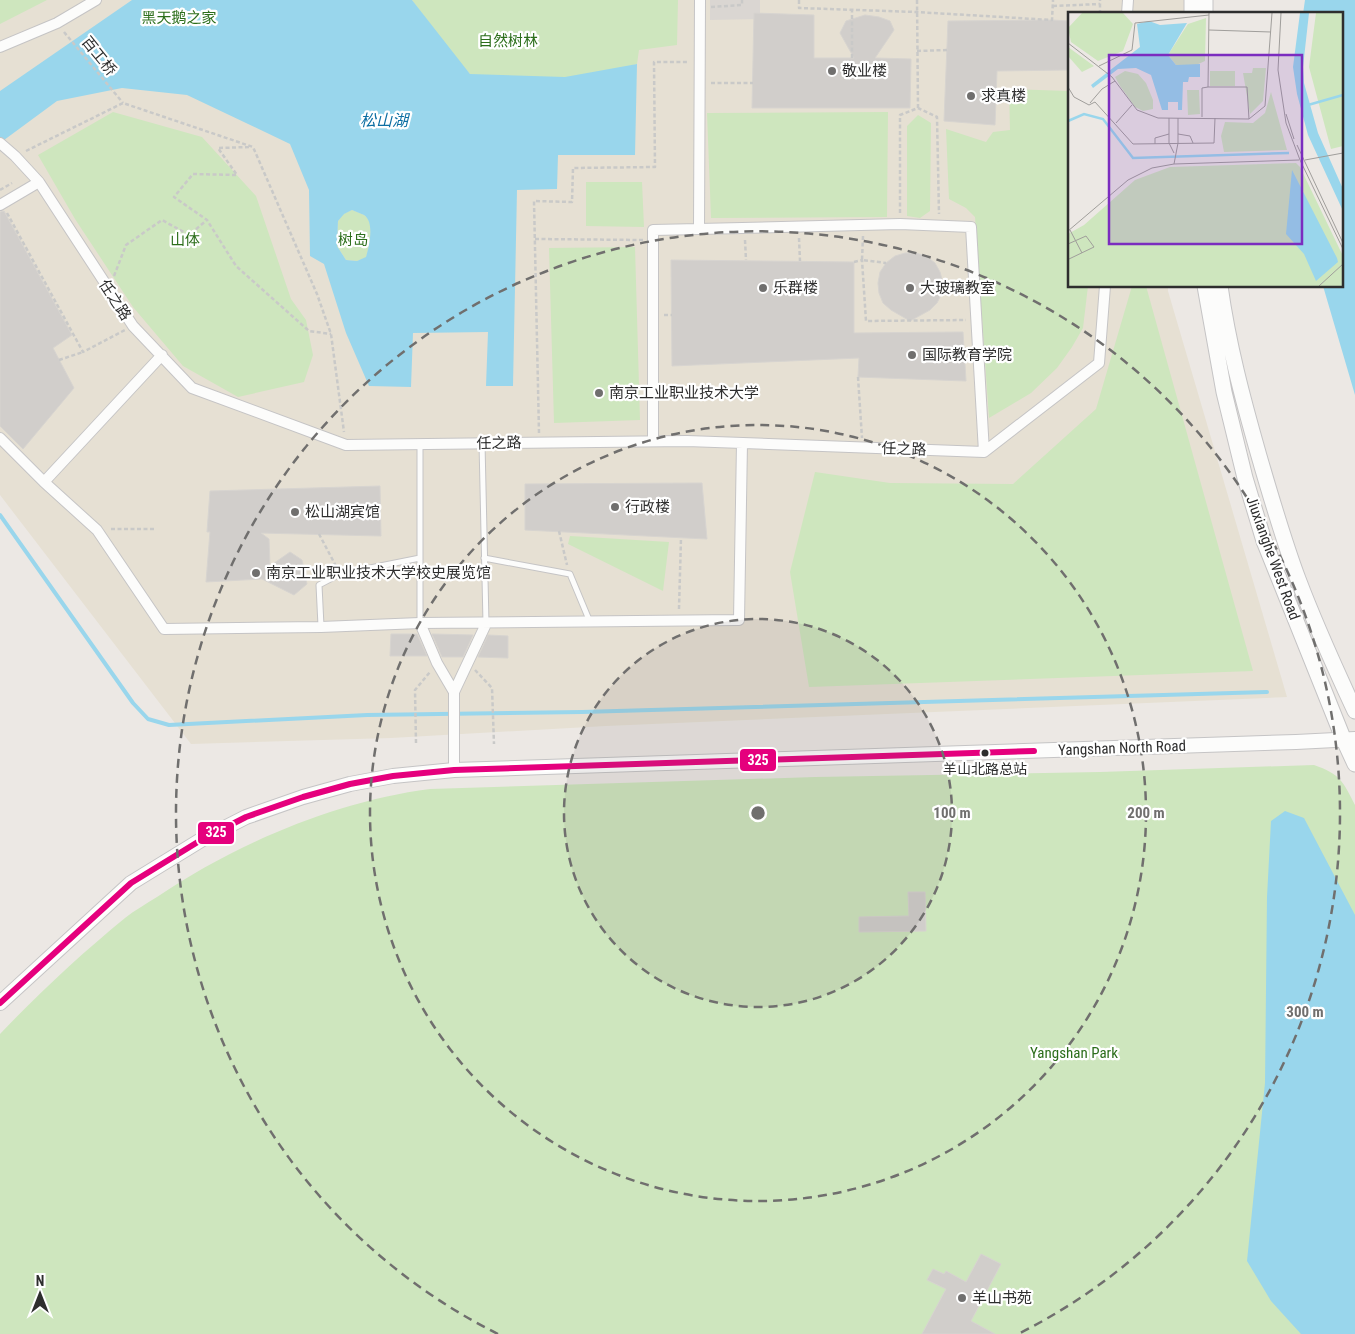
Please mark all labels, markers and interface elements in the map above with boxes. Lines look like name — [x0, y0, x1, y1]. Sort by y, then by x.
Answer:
park label: 黑天鹅之家 — [141, 9, 217, 27]
inset map — [1068, 12, 1342, 288]
park label: 自然树林 — [478, 32, 538, 50]
street label: 百工桥 — [78, 33, 120, 79]
place label: 敬业楼 — [842, 62, 887, 80]
marker: 敬业楼 — [826, 65, 838, 77]
place label: 求真楼 — [981, 87, 1026, 105]
marker: 求真楼 — [965, 90, 977, 102]
water label: 松山湖 — [360, 111, 411, 130]
park label: 山体 — [170, 231, 200, 249]
park label: 树岛 — [338, 231, 368, 249]
street label: 任之路 — [95, 276, 135, 324]
place label: 乐群楼 — [773, 279, 818, 297]
place label: 大玻璃教室 — [920, 279, 995, 297]
marker: 乐群楼 — [757, 282, 769, 294]
marker: 大玻璃教室 — [904, 282, 916, 294]
place label: 国际教育学院 — [922, 346, 1012, 364]
marker: 国际教育学院 — [906, 349, 918, 361]
place label: 南京工业职业技术大学 — [609, 384, 759, 402]
marker: 南京工业职业技术大学 — [593, 387, 605, 399]
street label: 任之路 — [476, 434, 522, 452]
street label: 任之路 — [881, 439, 927, 459]
street label: Jiuxianghe West Road — [1242, 494, 1304, 622]
place label: 行政楼 — [625, 498, 670, 516]
marker: 行政楼 — [609, 501, 621, 513]
place label: 松山湖宾馆 — [305, 503, 380, 521]
marker: 松山湖宾馆 — [289, 506, 301, 518]
place label: 南京工业职业技术大学校史展览馆 — [266, 564, 491, 582]
marker: 南京工业职业技术大学校史展览馆 — [250, 567, 262, 579]
street label: Yangshan North Road — [1058, 737, 1186, 759]
line badge: 325 — [739, 748, 777, 772]
marker: 羊山北路总站 — [980, 748, 990, 758]
text: 325 — [747, 752, 769, 768]
place label: 羊山北路总站 — [943, 761, 1027, 777]
centre of rings — [749, 804, 767, 822]
text: 100 m — [933, 804, 971, 822]
text: 200 m — [1127, 804, 1165, 822]
line badge: 325 — [197, 821, 235, 845]
text: 325 — [205, 824, 227, 840]
text: 300 m — [1286, 1003, 1324, 1021]
park label: Yangshan Park — [1030, 1044, 1118, 1062]
north arrow — [15, 1269, 65, 1319]
text: N — [36, 1273, 44, 1289]
place label: 羊山书苑 — [972, 1289, 1032, 1307]
marker: 羊山书苑 — [956, 1292, 968, 1304]

